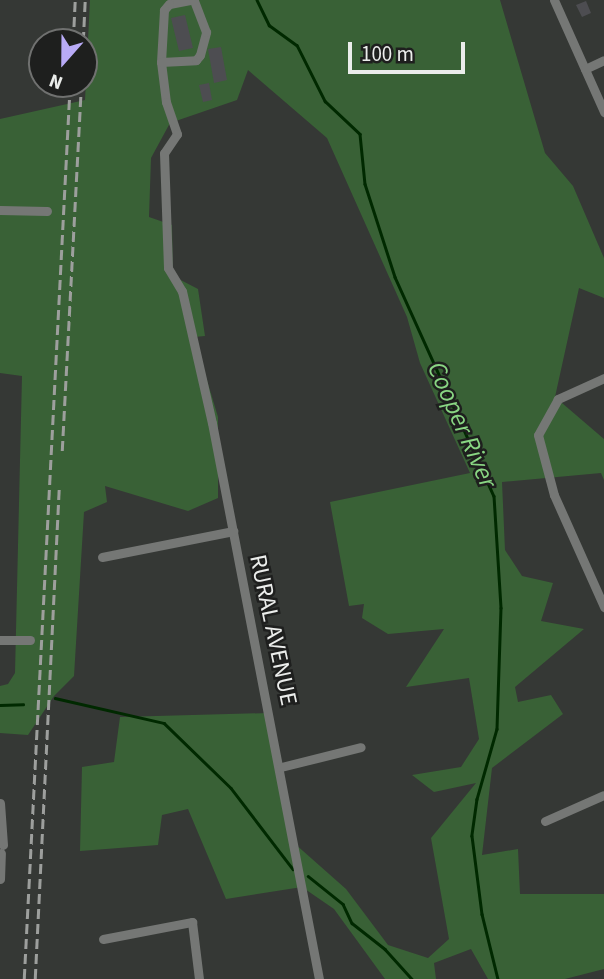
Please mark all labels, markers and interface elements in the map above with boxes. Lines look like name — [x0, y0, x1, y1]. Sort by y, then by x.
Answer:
north arrow — [28, 28, 98, 98]
scale bar — [352, 28, 469, 72]
text: 100 m — [361, 39, 414, 69]
text: N — [45, 66, 67, 96]
water label: Cooper River — [420, 357, 504, 493]
street label: RURAL AVENUE — [243, 552, 303, 708]

